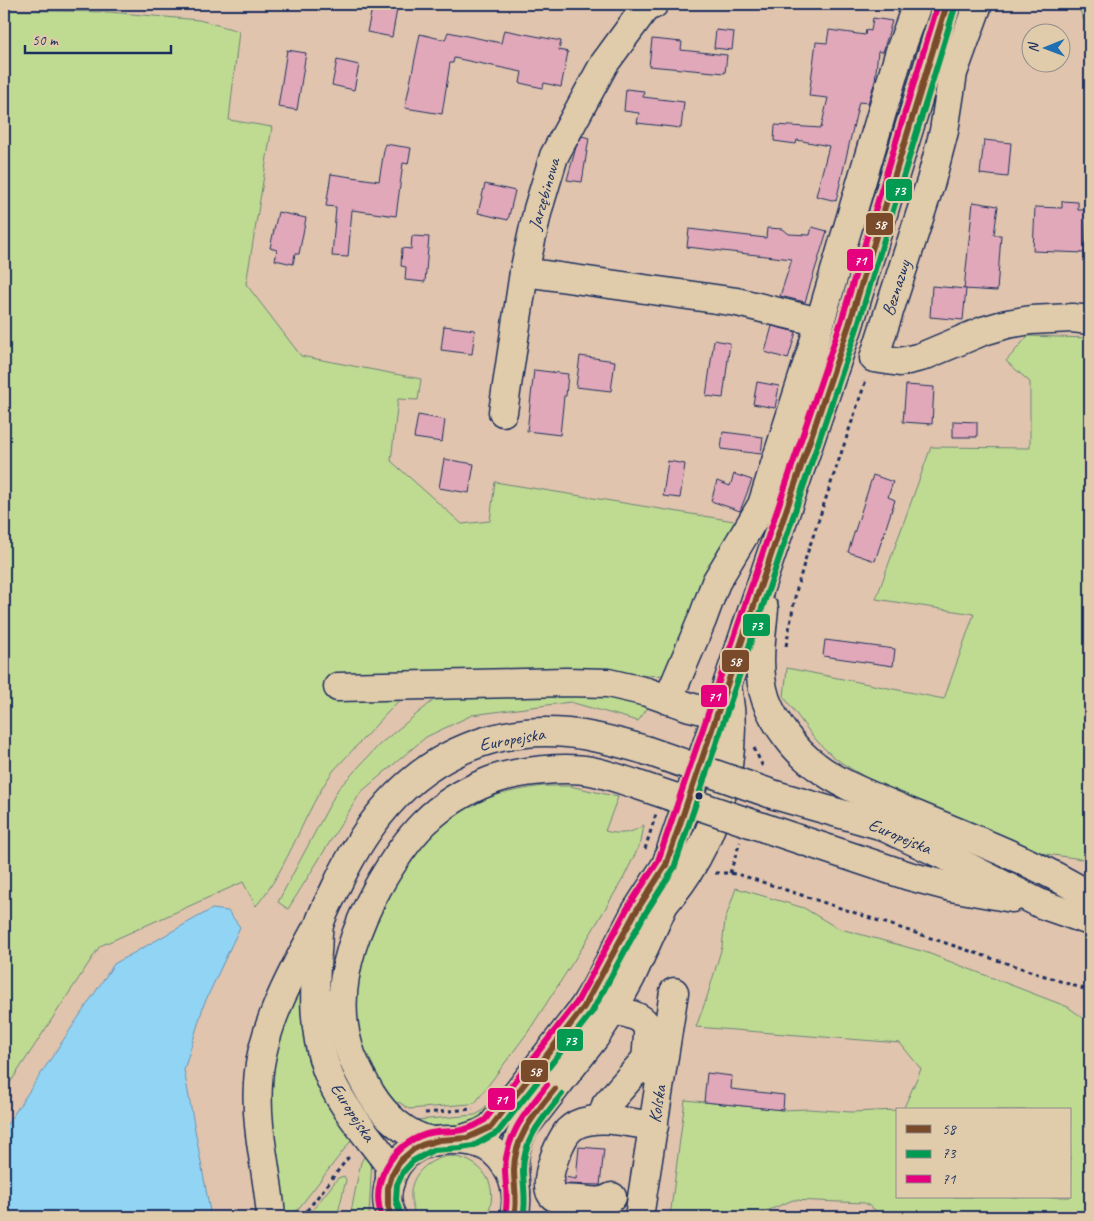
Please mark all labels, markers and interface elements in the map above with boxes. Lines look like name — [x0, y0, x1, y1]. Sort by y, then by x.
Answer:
scale bar — [25, 22, 171, 54]
north arrow — [1022, 22, 1072, 72]
text: 50 m — [32, 31, 59, 50]
text: N — [1025, 41, 1042, 53]
street label: Jarzębinowa — [523, 154, 565, 233]
line badge: 73 — [885, 178, 913, 202]
text: 73 — [893, 182, 907, 199]
line badge: 58 — [865, 212, 894, 236]
text: 58 — [874, 216, 888, 233]
line badge: 71 — [846, 248, 874, 272]
text: 71 — [854, 252, 868, 269]
street label: Beznazwy — [877, 256, 916, 319]
line badge: 73 — [742, 613, 771, 637]
text: 73 — [750, 617, 764, 634]
line badge: 58 — [721, 649, 750, 673]
text: 58 — [729, 653, 743, 670]
line badge: 71 — [700, 684, 728, 708]
text: 71 — [708, 688, 722, 705]
street label: Europejska — [478, 722, 547, 756]
unlabelled marker — [694, 791, 704, 801]
street label: Europejska — [865, 813, 936, 859]
line badge: 73 — [556, 1028, 584, 1052]
text: 73 — [564, 1032, 578, 1049]
line badge: 58 — [520, 1059, 549, 1083]
text: 58 — [529, 1063, 543, 1080]
street label: Europejska — [326, 1078, 381, 1147]
street label: Kolska — [643, 1082, 671, 1124]
line badge: 71 — [487, 1087, 516, 1111]
text: 71 — [495, 1091, 509, 1108]
legend — [896, 1108, 1072, 1198]
text: 58 — [942, 1120, 957, 1139]
text: 73 — [942, 1144, 957, 1163]
text: 71 — [942, 1170, 957, 1189]

